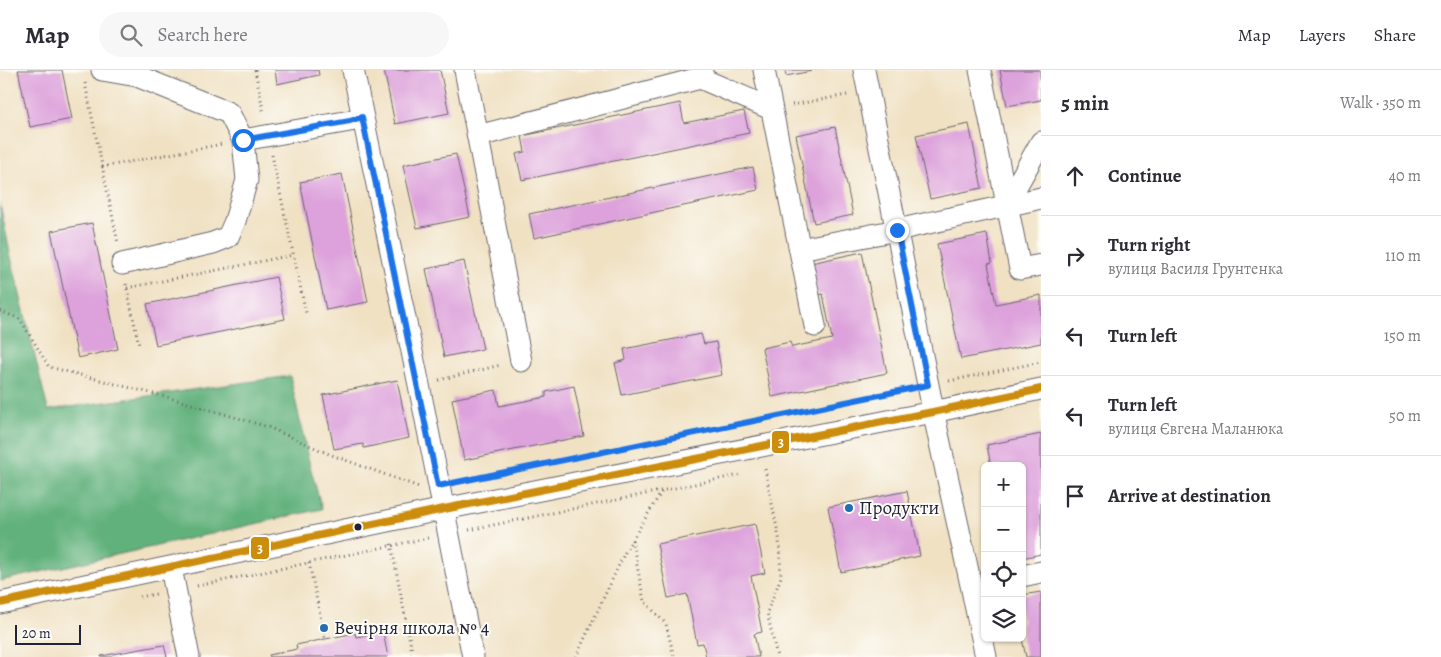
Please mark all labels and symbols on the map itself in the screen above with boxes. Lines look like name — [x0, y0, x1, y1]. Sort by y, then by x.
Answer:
route start — [232, 129, 255, 152]
route end — [886, 219, 909, 242]
line badge: 3 — [771, 430, 790, 454]
text: 3 — [778, 433, 784, 452]
place label: Продукти — [859, 495, 939, 521]
marker: Продукти — [843, 502, 855, 514]
unlabelled marker — [353, 522, 363, 532]
line badge: 3 — [250, 536, 270, 560]
text: 3 — [257, 539, 263, 558]
place label: Вечірня школа № 4 — [334, 615, 490, 641]
scale bar — [15, 622, 81, 645]
marker: Вечірня школа № 4 — [318, 622, 330, 634]

